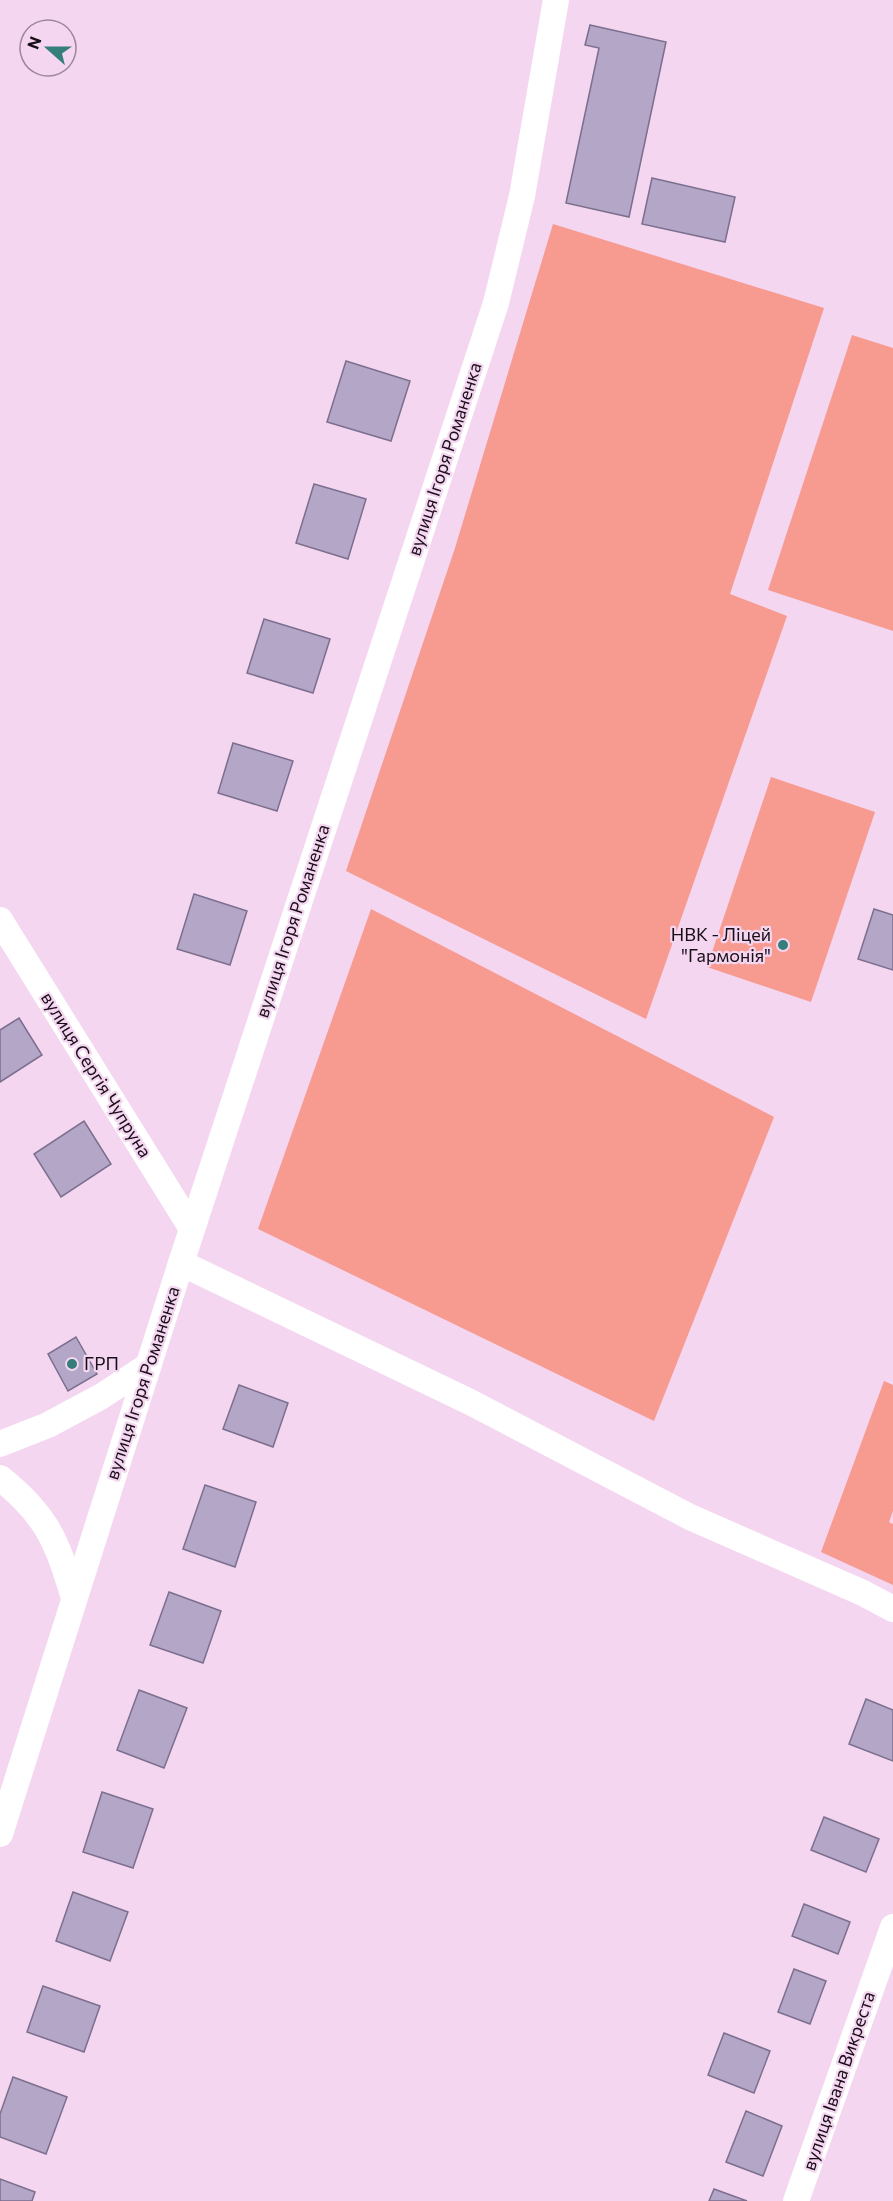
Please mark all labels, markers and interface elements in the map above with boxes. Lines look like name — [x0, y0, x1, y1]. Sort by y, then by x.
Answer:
north arrow — [18, 18, 78, 78]
text: N — [23, 33, 45, 51]
street label: вулиця Ігоря Романенка — [402, 359, 486, 558]
street label: вулиця Ігоря Романенка — [250, 821, 334, 1020]
place label: НВК - Ліцей "Гармонія" — [671, 923, 771, 966]
marker: НВК - Ліцей "Гармонія" — [776, 938, 790, 952]
street label: вулиця Сергія Чупруна — [37, 988, 157, 1161]
street label: вулиця Ігоря Романенка — [100, 1283, 184, 1482]
place label: ГРП — [84, 1352, 119, 1374]
marker: ГРП — [65, 1357, 79, 1371]
street label: вулиця Івана Викреста — [797, 1988, 879, 2173]

